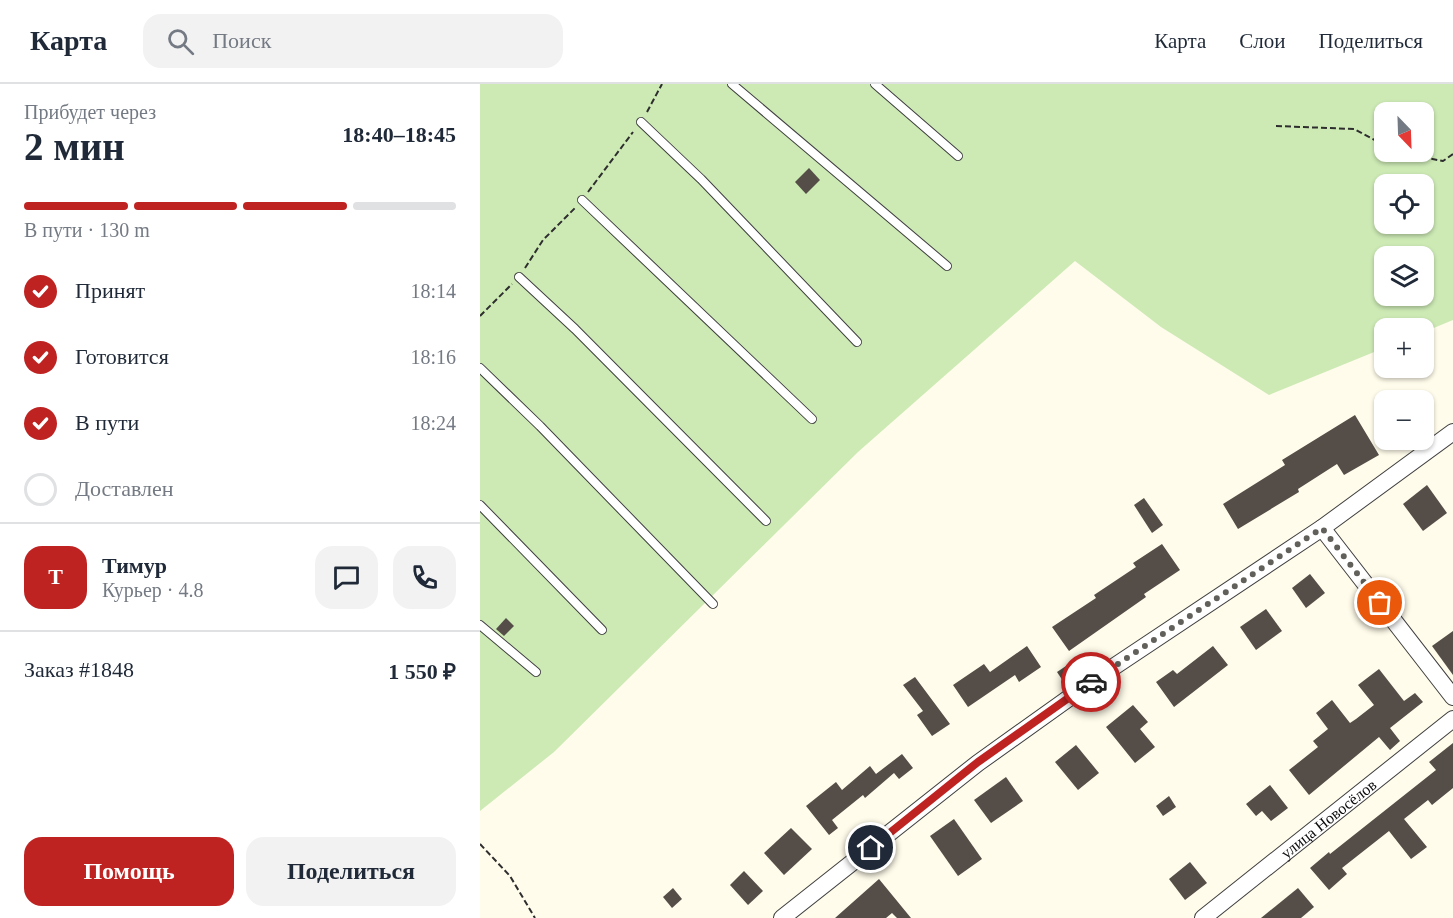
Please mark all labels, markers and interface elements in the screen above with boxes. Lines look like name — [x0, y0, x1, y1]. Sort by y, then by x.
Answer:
search box — [143, 14, 563, 68]
text: Карта — [30, 25, 107, 56]
icon: search — [164, 25, 197, 58]
text: Поиск — [212, 28, 271, 53]
text: Карта — [1154, 29, 1206, 53]
text: Слои — [1239, 29, 1285, 53]
text: Поделиться — [1318, 29, 1423, 53]
text: Прибудет через — [24, 101, 156, 123]
north arrow — [1374, 102, 1434, 162]
map controls — [1374, 102, 1434, 450]
text: 18:40–18:45 — [342, 122, 456, 147]
text: 2 мин — [24, 125, 125, 168]
button: locate — [1374, 174, 1434, 234]
text: В пути · 130 m — [24, 219, 150, 241]
button: layers — [1374, 246, 1434, 306]
icon: check — [24, 275, 57, 308]
text: Принят — [75, 278, 145, 303]
text: 18:14 — [410, 280, 456, 302]
button: + — [1374, 318, 1434, 378]
icon: check — [24, 341, 57, 374]
text: Готовится — [75, 344, 169, 369]
text: 18:16 — [410, 346, 456, 368]
button: − — [1374, 390, 1434, 450]
icon: check — [24, 407, 57, 440]
text: В пути — [75, 410, 139, 435]
text: 18:24 — [410, 412, 456, 434]
text: Доставлен — [75, 476, 174, 501]
button: chat — [315, 546, 378, 609]
button: phone — [393, 546, 456, 609]
text: Тимур — [102, 553, 167, 578]
text: Т — [48, 564, 63, 589]
pin — [1354, 577, 1405, 628]
text: Курьер · 4.8 — [102, 579, 204, 601]
icon: bag — [1363, 586, 1396, 619]
courier — [1061, 652, 1121, 712]
text: Заказ #1848 — [24, 657, 134, 682]
text: 1 550 ₽ — [388, 659, 456, 684]
icon: car — [1075, 666, 1108, 699]
street label: улица Новосёлов — [1277, 775, 1379, 862]
pin — [845, 822, 896, 873]
icon: home — [854, 831, 887, 864]
button: Помощь — [24, 837, 234, 906]
button: Поделиться — [246, 837, 456, 906]

